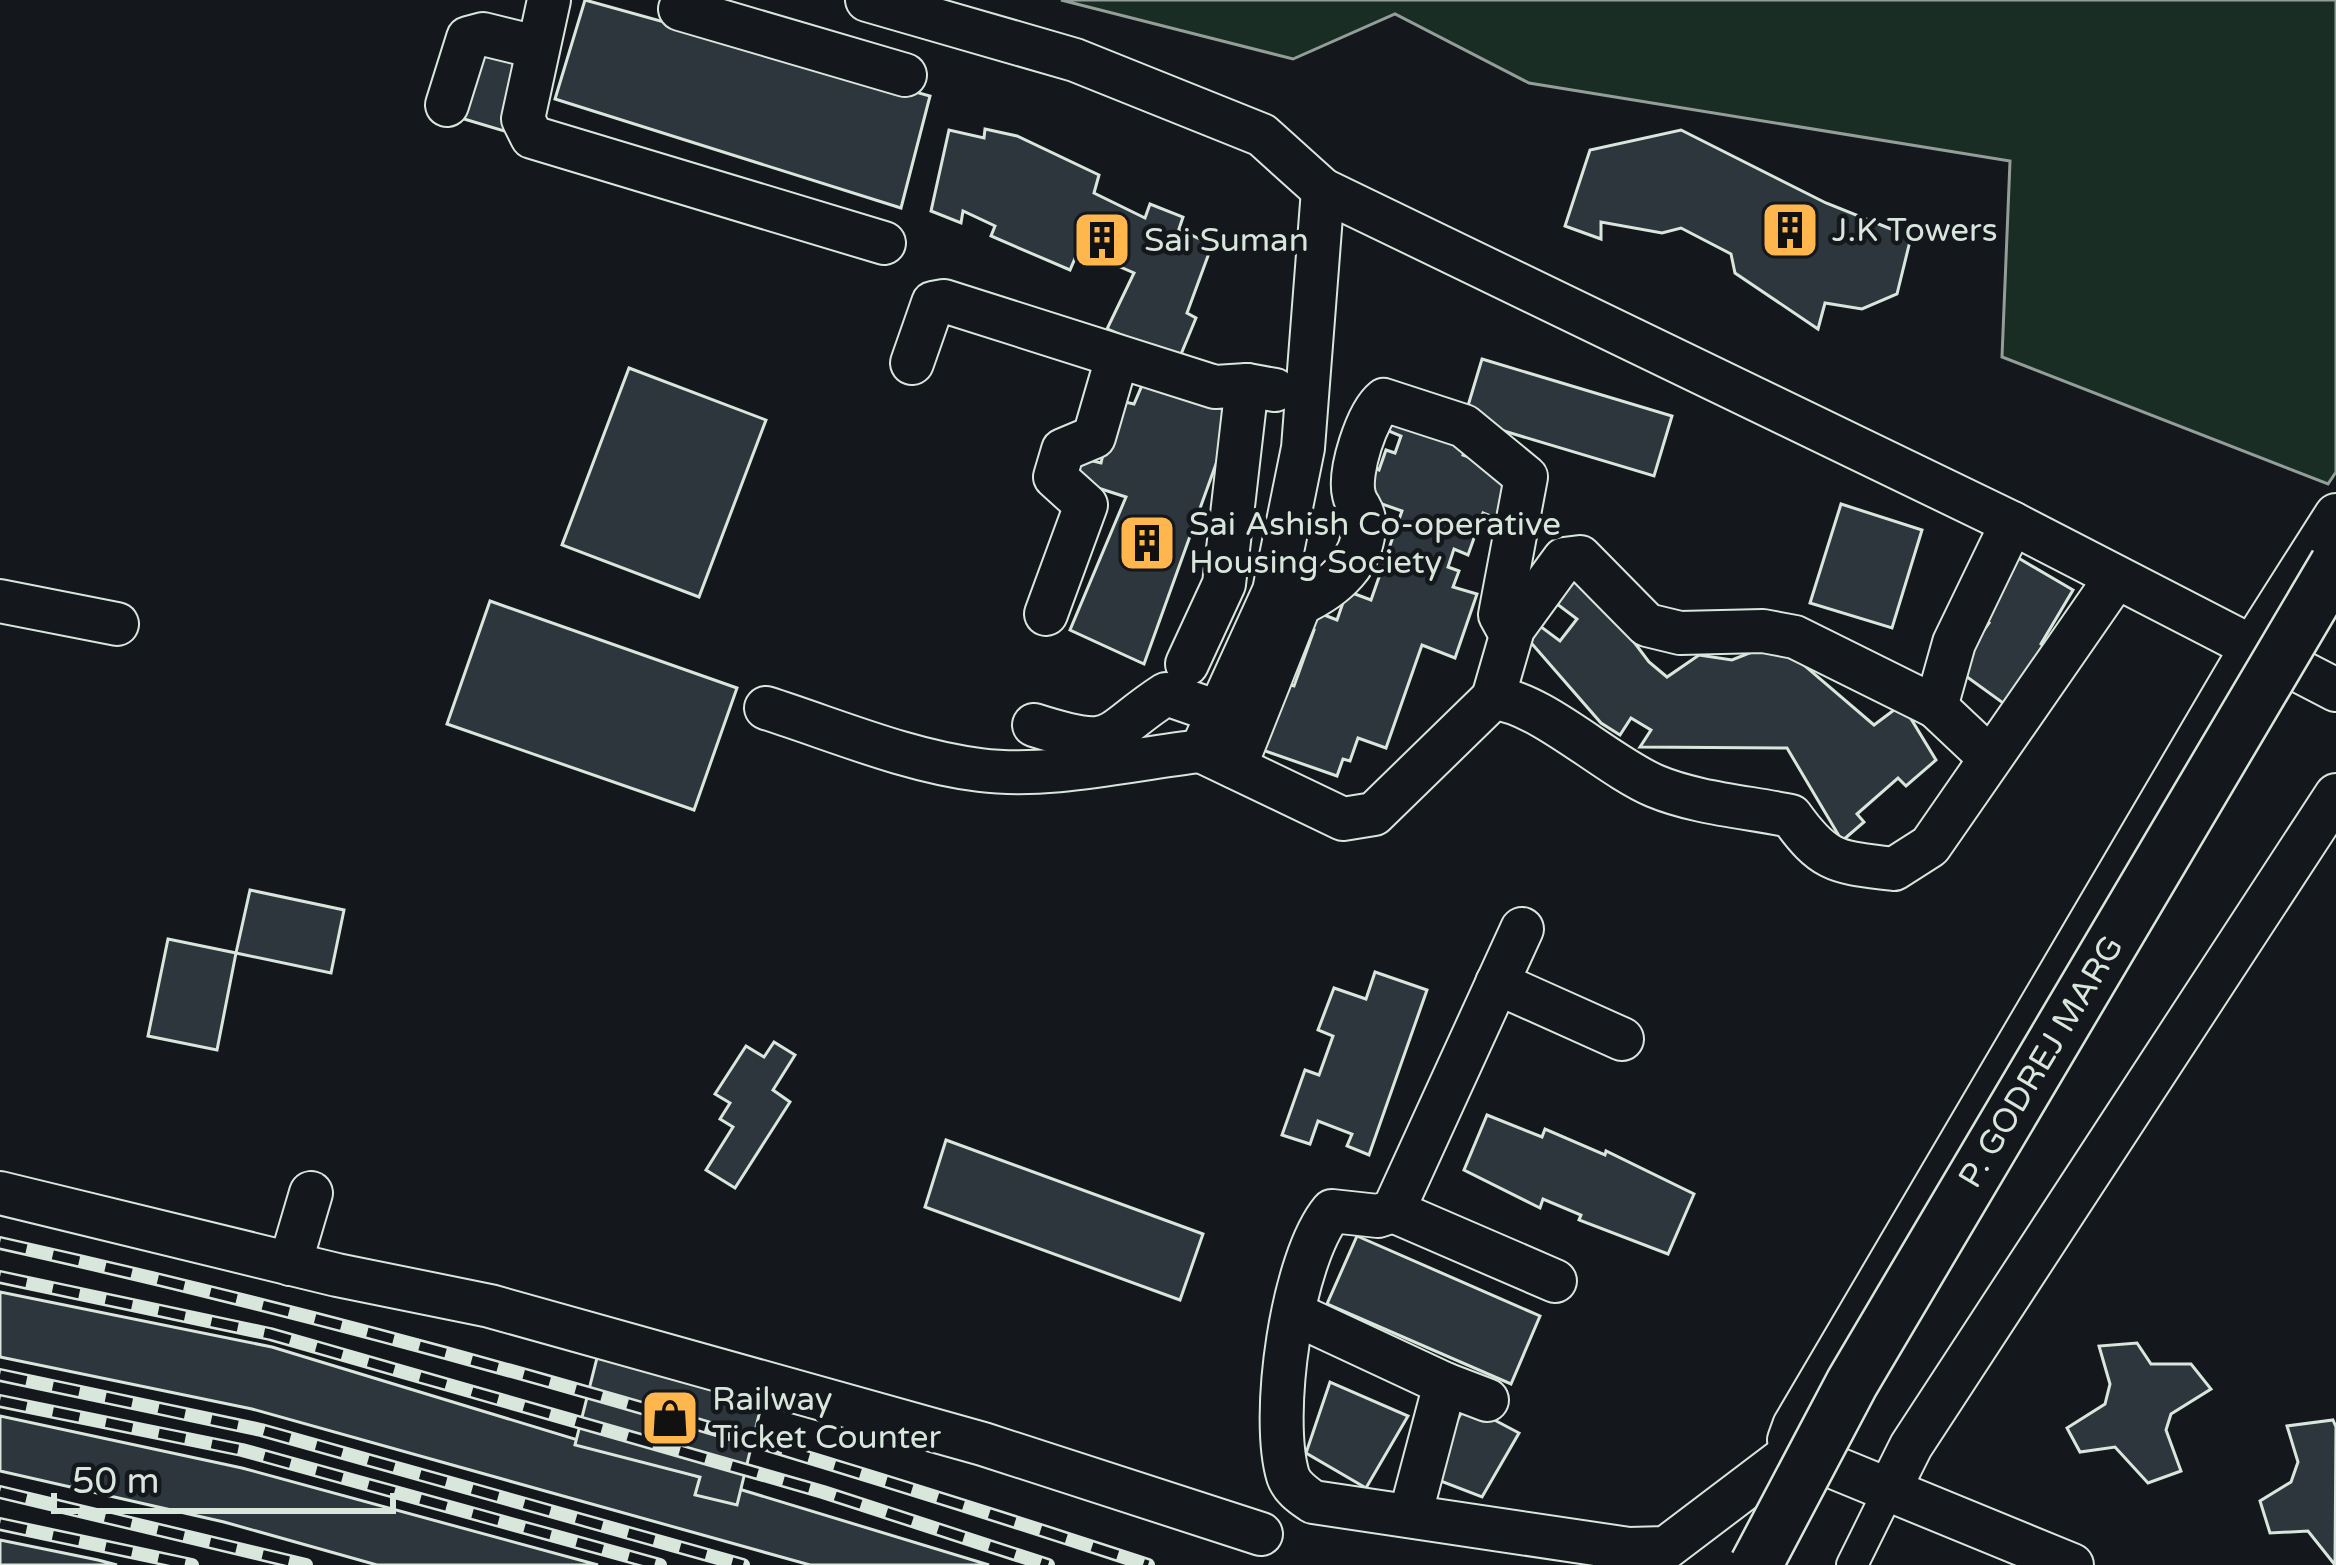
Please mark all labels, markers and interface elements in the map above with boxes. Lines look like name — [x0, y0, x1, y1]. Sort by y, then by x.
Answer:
building icon: J.K Towers — [1759, 199, 1821, 261]
building icon: Sai Suman — [1071, 209, 1133, 271]
place label: J.K Towers — [1832, 211, 1998, 250]
place label: Sai Suman — [1144, 221, 1309, 260]
place label: Sai Ashish Co-operative Housing Society — [1189, 505, 1561, 582]
building icon: Sai Ashish Co-operative Housing Society — [1116, 512, 1178, 574]
street label: P. GODREJ MARG — [1950, 929, 2132, 1195]
place label: Railway Ticket Counter — [712, 1380, 941, 1457]
shop icon: Railway Ticket Counter — [639, 1387, 701, 1449]
scale bar — [54, 1439, 393, 1513]
text: 50 m — [72, 1460, 160, 1503]

